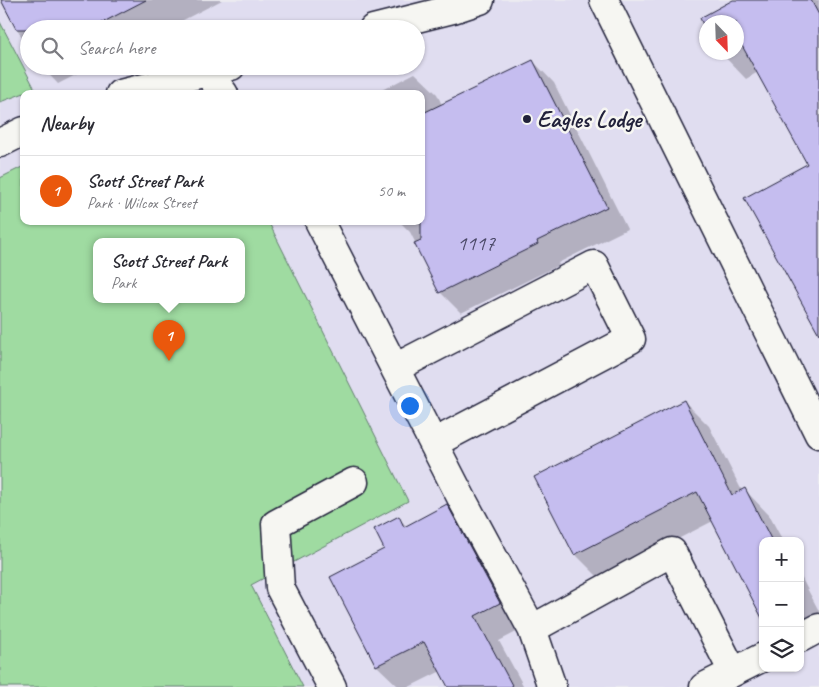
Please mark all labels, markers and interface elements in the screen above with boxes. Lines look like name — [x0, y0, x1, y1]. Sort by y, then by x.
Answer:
north arrow — [699, 15, 744, 60]
search box — [20, 20, 425, 75]
icon: search — [38, 34, 66, 62]
text: Search here — [78, 36, 155, 60]
place label: Eagles Lodge — [537, 104, 643, 134]
text: Nearby — [40, 110, 93, 136]
marker: Eagles Lodge — [521, 113, 533, 125]
text: Scott Street Park — [87, 169, 203, 193]
text: 1 — [52, 181, 60, 201]
text: 50 m — [378, 181, 405, 201]
text: Park · Wilcox Street — [87, 193, 196, 213]
house number: 1117 — [457, 230, 496, 256]
popup — [93, 238, 245, 303]
text: Scott Street Park — [111, 249, 227, 273]
text: Park — [111, 273, 136, 293]
pin: 1 — [153, 320, 185, 361]
your location — [397, 393, 423, 419]
map controls — [759, 537, 804, 672]
button: + — [759, 537, 804, 582]
button: − — [759, 582, 804, 627]
button: layers — [759, 627, 804, 672]

